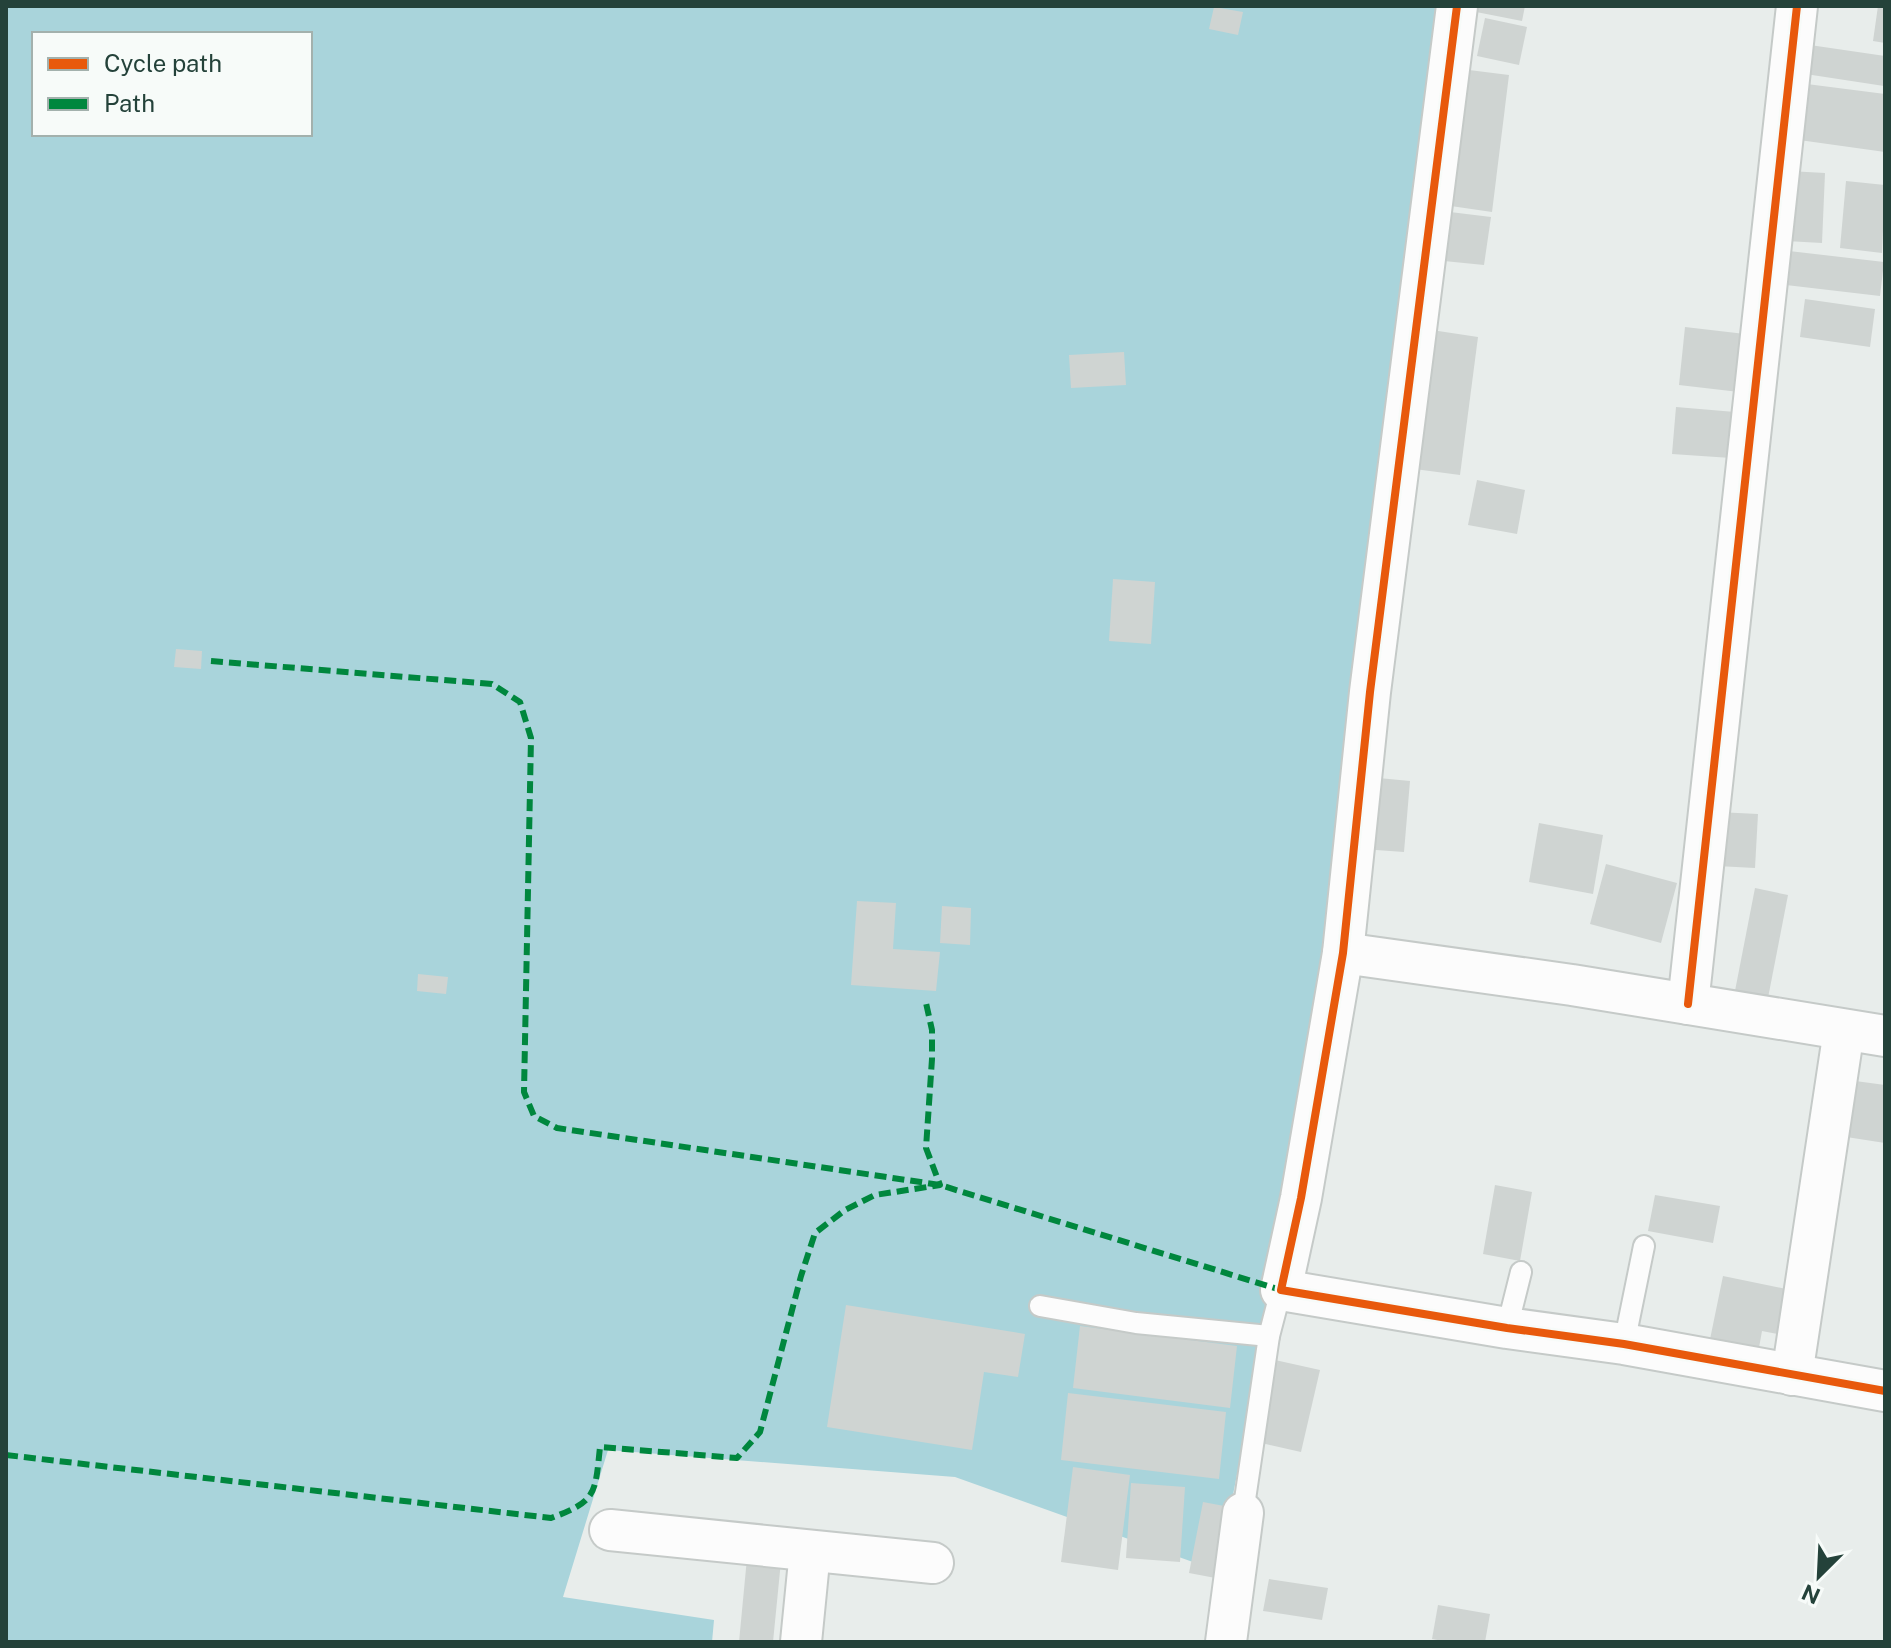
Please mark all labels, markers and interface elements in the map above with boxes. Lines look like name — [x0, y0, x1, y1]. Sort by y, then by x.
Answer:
legend — [32, 32, 312, 136]
text: Cycle path — [104, 49, 222, 77]
text: Path — [104, 89, 155, 117]
north arrow — [1779, 1536, 1859, 1616]
text: N — [1798, 1579, 1824, 1610]

